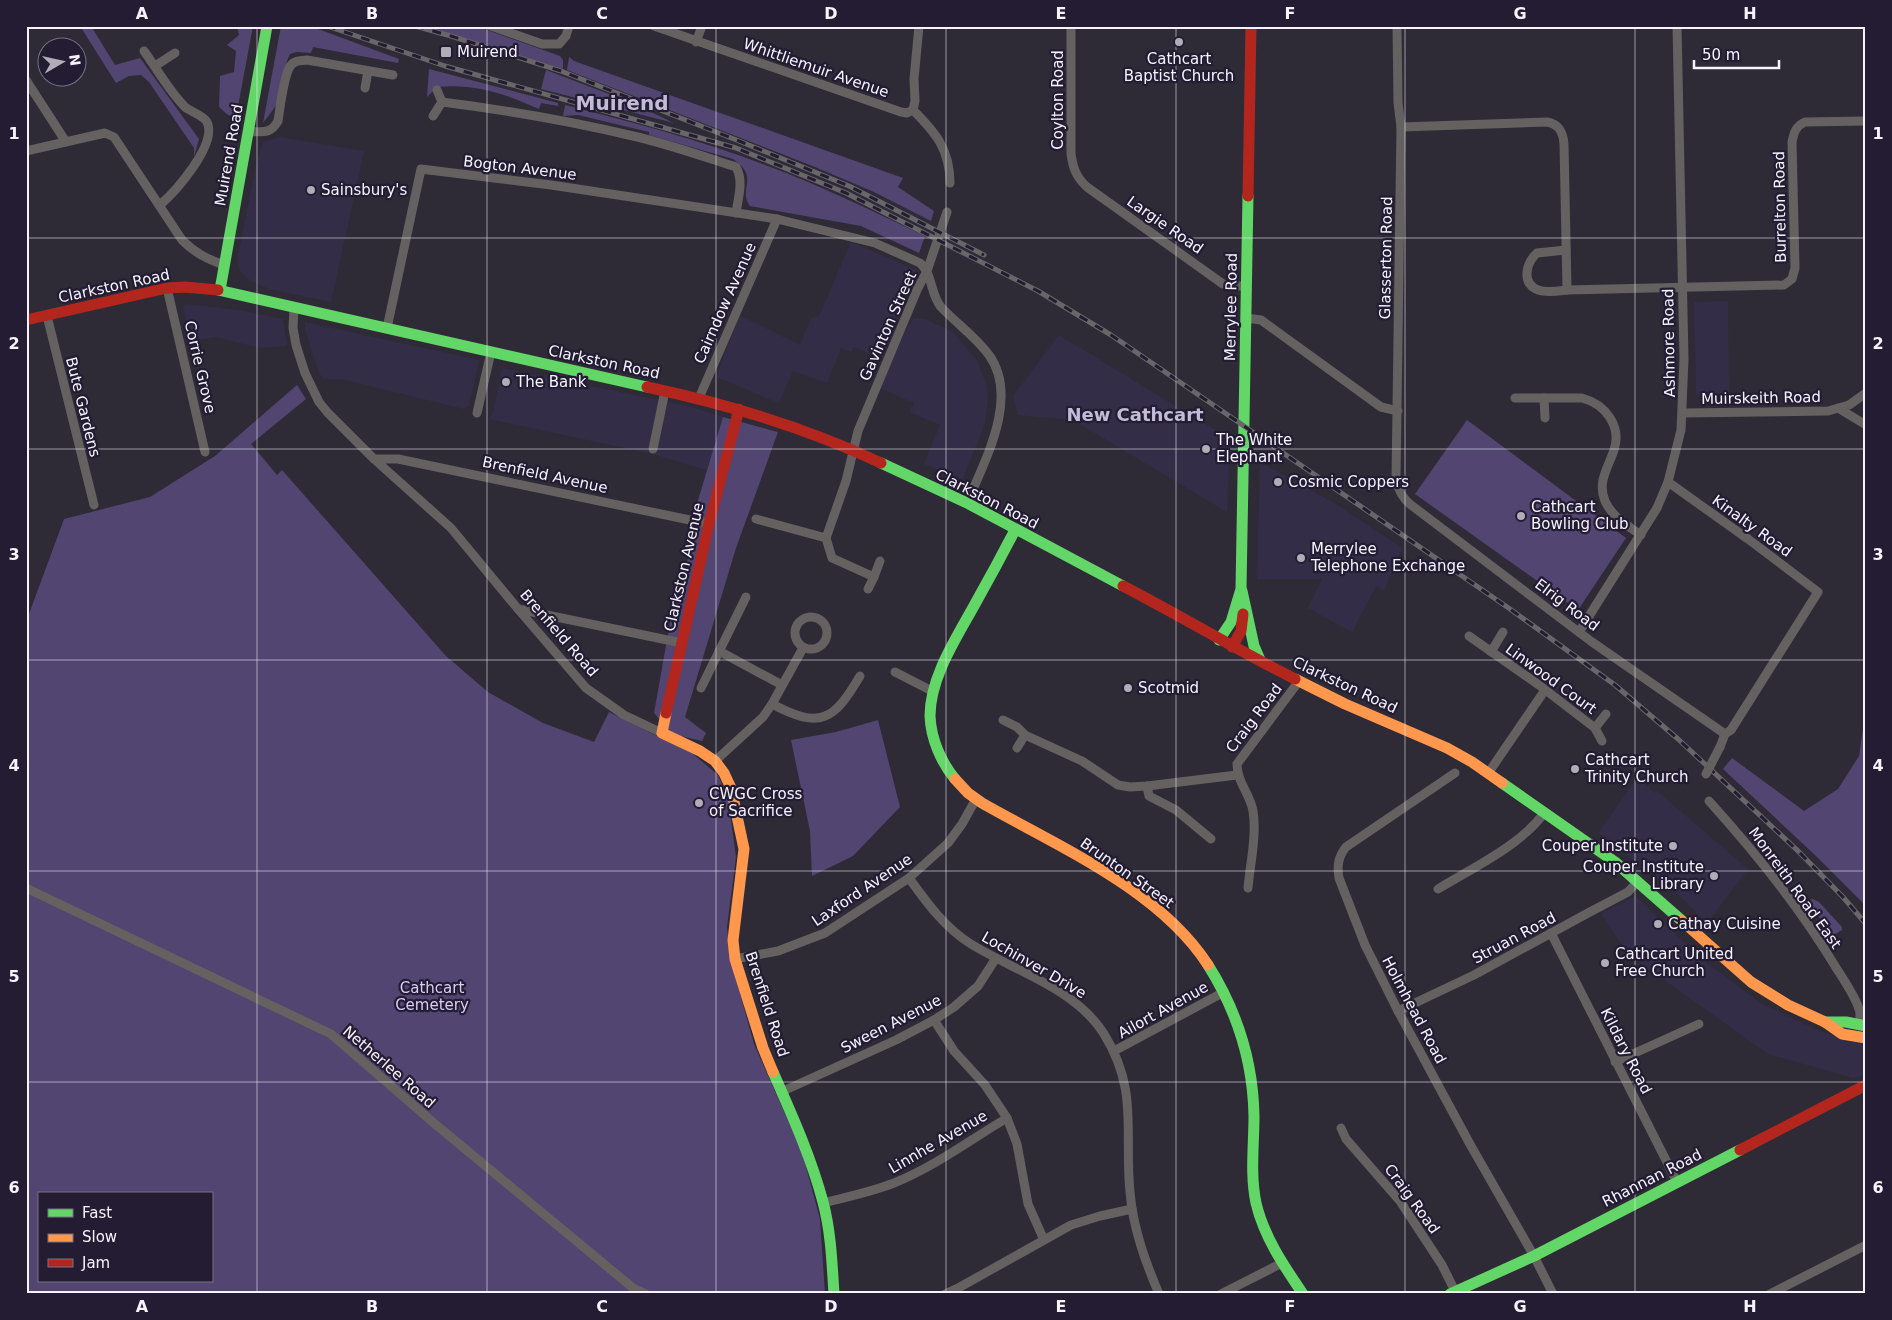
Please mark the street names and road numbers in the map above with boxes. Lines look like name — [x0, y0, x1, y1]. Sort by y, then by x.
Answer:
street label: Whittliemuir Avenue — [741, 35, 891, 101]
street label: Coylton Road — [1049, 50, 1067, 150]
street label: Muirend Road — [211, 103, 247, 207]
street label: Burrelton Road — [1770, 151, 1790, 263]
street label: Bogton Avenue — [462, 152, 578, 184]
street label: Largie Road — [1123, 192, 1207, 258]
street label: Glasserton Road — [1376, 196, 1396, 320]
street label: Cairndow Avenue — [690, 240, 760, 366]
street label: Merrylee Road — [1221, 253, 1241, 361]
street label: Clarkston Road — [57, 265, 171, 307]
street label: Gavinton Street — [856, 268, 920, 384]
street label: Ashmore Road — [1659, 288, 1679, 398]
street label: Corrie Grove — [181, 319, 219, 415]
street label: Clarkston Road — [547, 341, 661, 383]
street label: Bute Gardens — [62, 355, 104, 459]
street label: Muirskeith Road — [1701, 388, 1821, 408]
street label: Brenfield Avenue — [481, 453, 609, 497]
street label: Clarkston Road — [932, 465, 1042, 533]
street label: Kinalty Road — [1709, 491, 1795, 561]
street label: Clarkston Avenue — [660, 501, 708, 633]
street label: Elrig Road — [1531, 575, 1603, 635]
street label: Brenfield Road — [516, 586, 602, 680]
street label: Linwood Court — [1502, 640, 1600, 718]
street label: Clarkston Road — [1290, 653, 1400, 717]
street label: Craig Road — [1222, 680, 1286, 756]
street label: Monreith Road East — [1745, 824, 1845, 952]
street label: Brunton Street — [1077, 834, 1177, 912]
street label: Laxford Avenue — [809, 850, 915, 930]
street label: Struan Road — [1469, 908, 1559, 968]
street label: Lochinver Drive — [979, 928, 1089, 1002]
street label: Brenfield Road — [742, 949, 792, 1059]
street label: Holmhead Road — [1378, 953, 1450, 1067]
street label: Ailort Avenue — [1115, 978, 1211, 1042]
street label: Sween Avenue — [838, 991, 944, 1057]
street label: Kildary Road — [1597, 1005, 1655, 1097]
street label: Netherlee Road — [339, 1022, 439, 1112]
street label: Linnhe Avenue — [886, 1107, 990, 1177]
street label: Rhannan Road — [1599, 1145, 1705, 1211]
street label: Craig Road — [1381, 1161, 1443, 1237]

